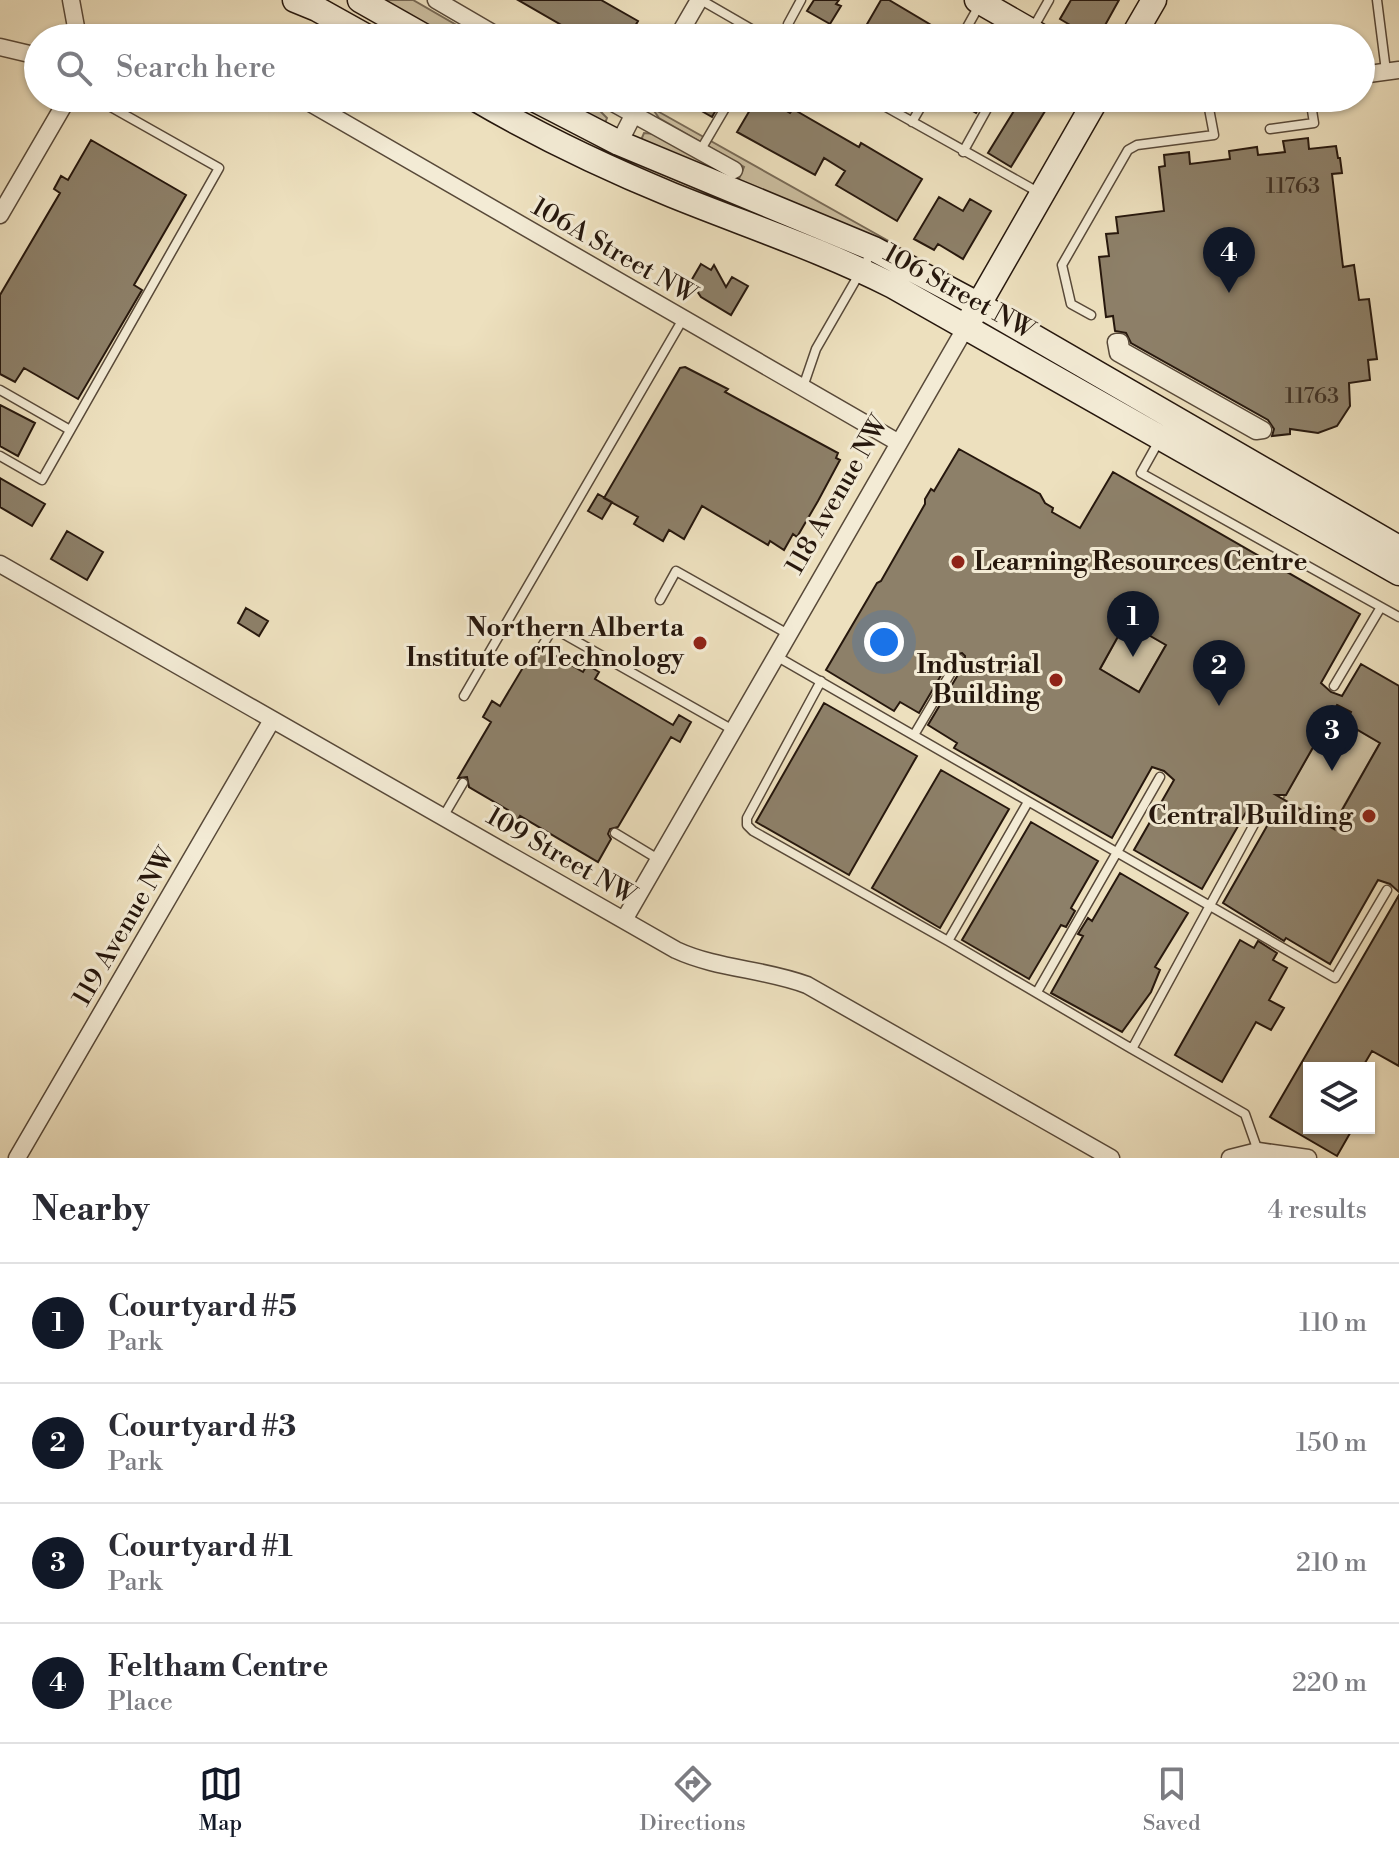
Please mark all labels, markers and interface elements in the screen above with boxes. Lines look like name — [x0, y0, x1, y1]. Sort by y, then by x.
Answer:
search box — [24, 24, 1375, 112]
icon: search — [52, 46, 96, 90]
text: Search here — [116, 49, 276, 87]
house number: 11763 — [1266, 173, 1320, 200]
street label: 106A Street NW — [526, 191, 704, 312]
pin: 4 — [1203, 227, 1255, 293]
street label: 106 Street NW — [878, 237, 1041, 347]
house number: 11763 — [1285, 383, 1339, 410]
street label: 118 Avenue NW — [779, 409, 896, 580]
place label: Learning Resources Centre — [974, 546, 1307, 578]
marker: Learning Resources Centre — [949, 553, 967, 571]
pin: 1 — [1107, 591, 1159, 657]
place label: Northern Alberta Institute of Technology — [406, 612, 685, 674]
your location — [864, 622, 904, 662]
marker: Northern Alberta Institute of Technology — [691, 634, 709, 652]
pin: 2 — [1193, 640, 1245, 706]
place label: Industrial Building — [916, 649, 1041, 711]
marker: Industrial Building — [1047, 671, 1065, 689]
pin: 3 — [1306, 705, 1358, 771]
street label: 109 Street NW — [480, 800, 643, 912]
place label: Central Building — [1148, 800, 1354, 832]
marker: Central Building — [1360, 807, 1378, 825]
street label: 119 Avenue NW — [66, 841, 183, 1012]
map controls — [1303, 1062, 1375, 1134]
button: layers — [1303, 1062, 1375, 1134]
text: Nearby — [32, 1189, 150, 1231]
text: 4 results — [1268, 1194, 1367, 1226]
text: Courtyard #5 — [108, 1288, 297, 1326]
text: 1 — [52, 1307, 64, 1339]
text: 110 m — [1299, 1307, 1367, 1339]
text: Park — [108, 1326, 162, 1358]
text: Courtyard #3 — [108, 1408, 296, 1446]
text: 2 — [50, 1427, 66, 1459]
text: 150 m — [1296, 1427, 1367, 1459]
text: Park — [108, 1446, 162, 1478]
text: Courtyard #1 — [108, 1528, 293, 1566]
text: 3 — [50, 1547, 66, 1579]
text: 210 m — [1296, 1547, 1367, 1579]
text: Park — [108, 1566, 162, 1598]
text: Feltham Centre — [108, 1648, 328, 1686]
text: 4 — [49, 1667, 67, 1699]
text: 220 m — [1292, 1667, 1367, 1699]
text: Place — [108, 1686, 173, 1718]
tab: Map — [199, 1762, 243, 1837]
tab: Directions — [640, 1762, 746, 1837]
tab: Saved — [1143, 1762, 1200, 1837]

